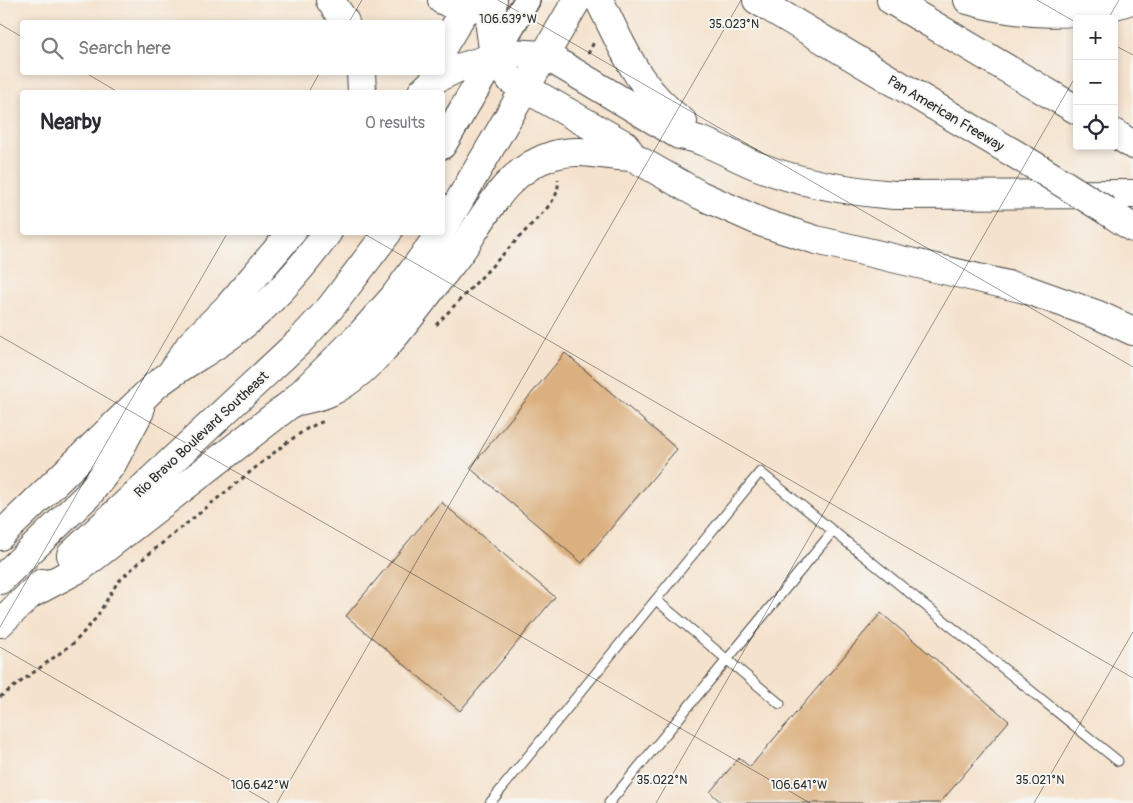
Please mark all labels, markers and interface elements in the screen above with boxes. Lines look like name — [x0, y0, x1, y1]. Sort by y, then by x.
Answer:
text: 106.639°W — [479, 12, 537, 27]
map controls — [1073, 15, 1118, 150]
button: + — [1073, 15, 1118, 60]
text: 35.023°N — [709, 17, 759, 32]
search box — [20, 20, 445, 75]
icon: search — [38, 34, 66, 62]
text: Search here — [78, 36, 171, 60]
button: − — [1073, 60, 1118, 105]
street label: Pan American Freeway — [884, 72, 1007, 155]
button: locate — [1073, 105, 1118, 150]
text: Nearby — [40, 109, 101, 136]
text: 0 results — [365, 113, 425, 133]
street label: Rio Bravo Boulevard Southeast — [131, 367, 272, 501]
text: 35.022°N — [637, 773, 687, 788]
text: 35.021°N — [1016, 773, 1064, 788]
text: 106.642°W — [231, 778, 289, 793]
text: 106.641°W — [771, 778, 827, 793]

